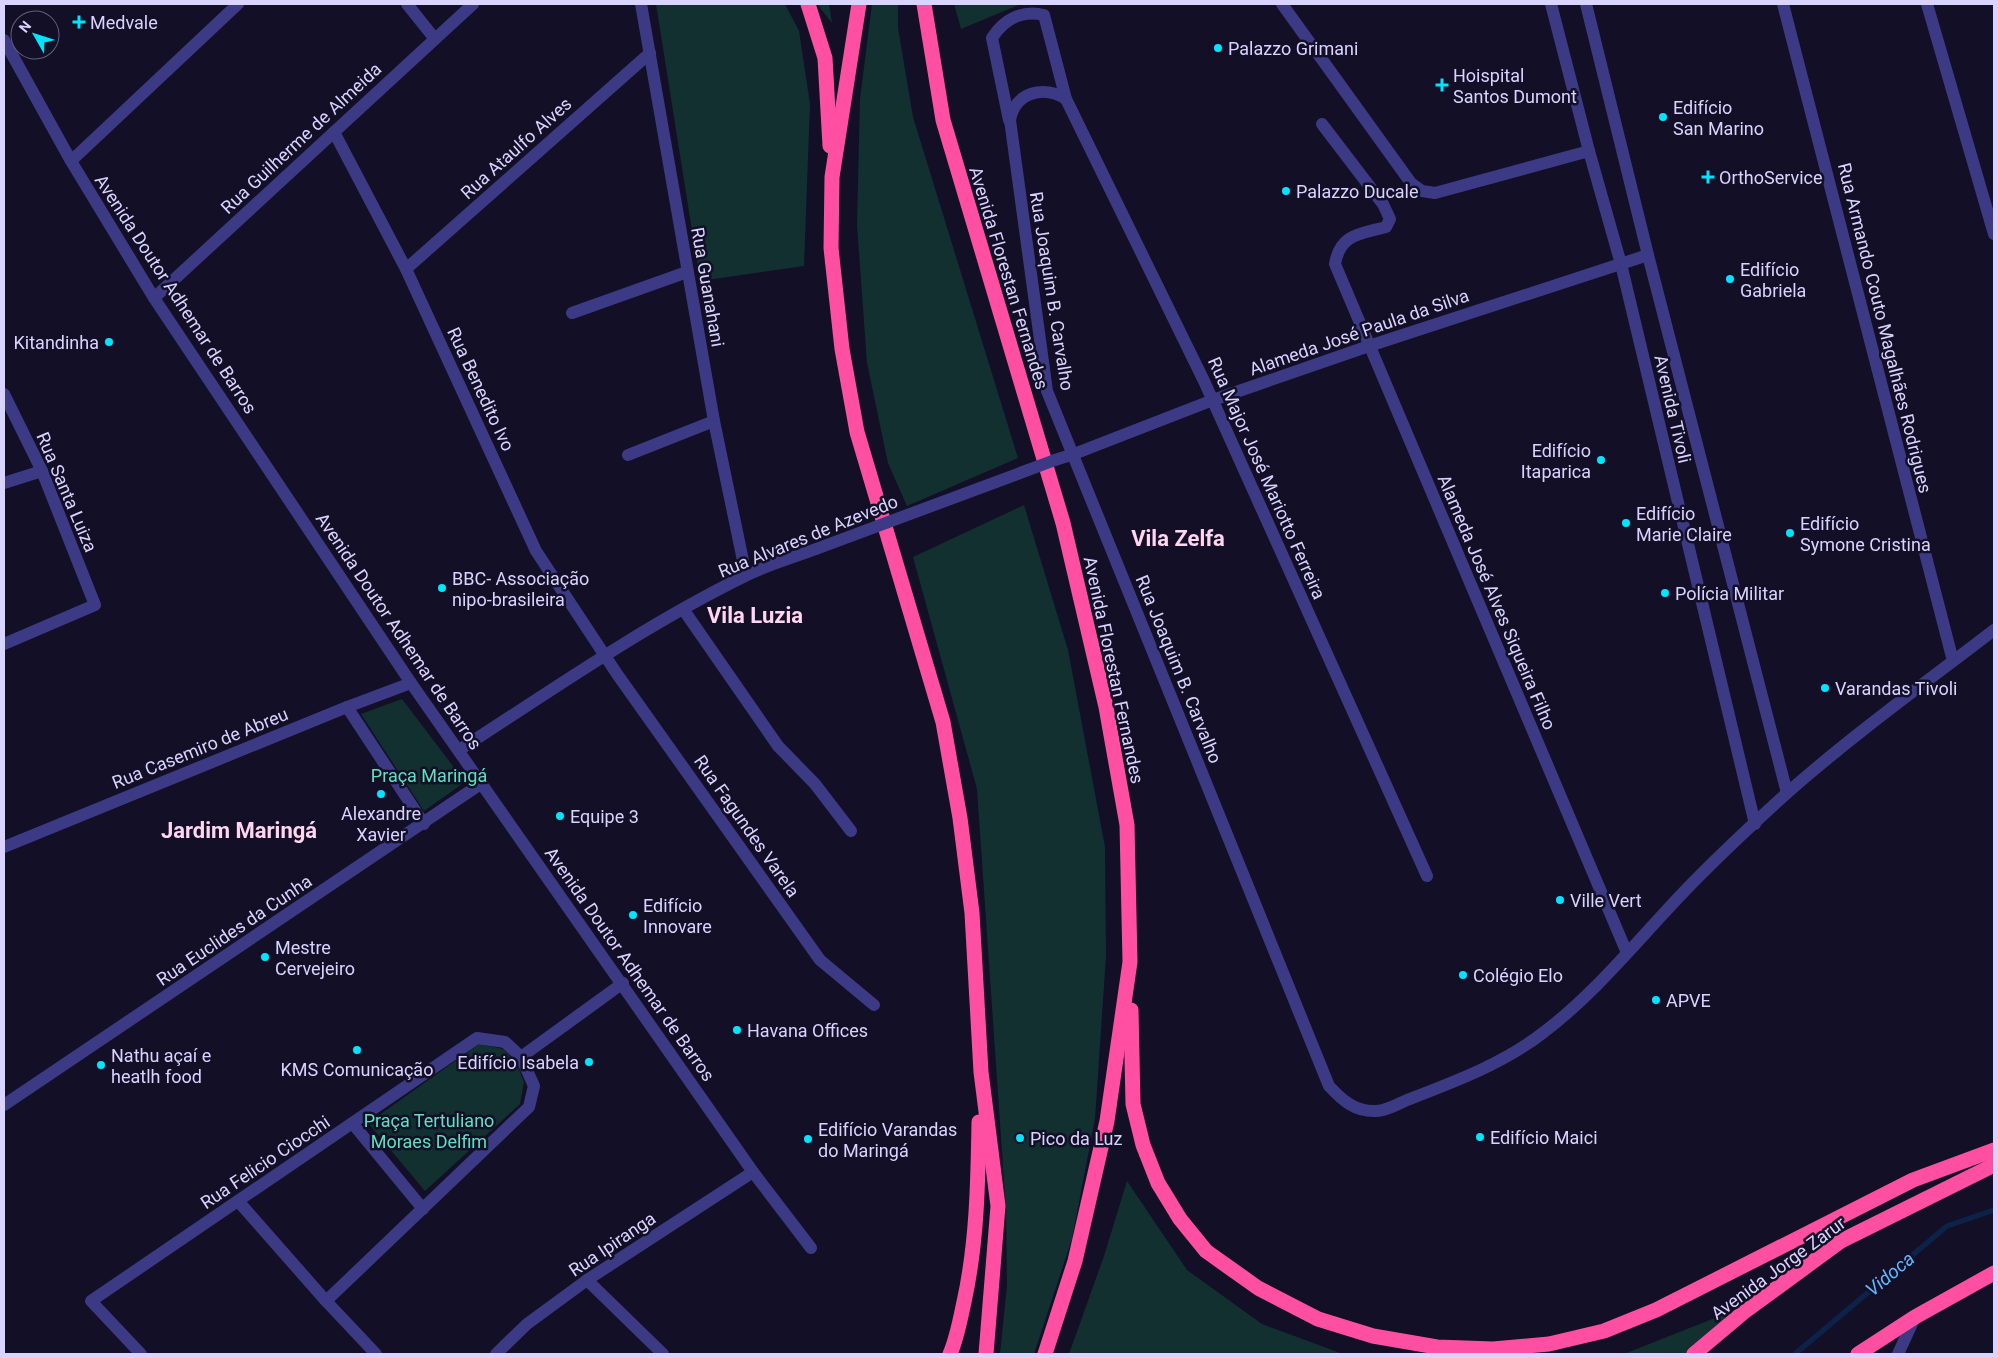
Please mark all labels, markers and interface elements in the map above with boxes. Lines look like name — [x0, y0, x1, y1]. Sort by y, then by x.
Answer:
north arrow — [10, 10, 60, 60]
place label: Medvale — [90, 12, 158, 33]
marker: Medvale — [72, 15, 86, 29]
text: N — [16, 18, 34, 36]
place label: Palazzo Grimani — [1228, 38, 1358, 59]
marker: Palazzo Grimani — [1212, 42, 1224, 54]
street label: Rua Guilherme de Almeida — [216, 58, 386, 218]
place label: Hoispital Santos Dumont — [1453, 65, 1577, 107]
marker: Hoispital Santos Dumont — [1435, 78, 1449, 92]
street label: Rua Ataulfo Alves — [456, 93, 576, 203]
place label: Edifício San Marino — [1673, 97, 1764, 139]
marker: Edifício San Marino — [1657, 111, 1669, 123]
street label: Rua Armando Couto Magalhães Rodrigues — [1834, 161, 1936, 495]
street label: Avenida Florestan Fernandes — [965, 164, 1053, 392]
place label: OrthoService — [1719, 167, 1823, 188]
street label: Avenida Doutor Adhemar de Barros — [91, 170, 261, 418]
marker: OrthoService — [1701, 170, 1715, 184]
place label: Palazzo Ducale — [1296, 181, 1419, 202]
marker: Palazzo Ducale — [1280, 185, 1292, 197]
street label: Rua Joaquim B. Carvalho — [1026, 190, 1078, 392]
street label: Rua Guanahani — [687, 226, 729, 348]
place label: Edifício Gabriela — [1740, 259, 1806, 301]
marker: Edifício Gabriela — [1724, 273, 1736, 285]
street label: Alameda José Paula da Silva — [1246, 284, 1472, 380]
street label: Rua Benedito Ivo — [443, 324, 519, 454]
place label: Kitandinha — [14, 332, 99, 353]
marker: Kitandinha — [103, 336, 115, 348]
street label: Avenida Tivoli — [1650, 353, 1696, 465]
street label: Rua Major José Mariotto Ferreira — [1204, 354, 1330, 602]
street label: Rua Santa Luiza — [32, 429, 102, 555]
place label: Edifício Itaparica — [1521, 440, 1591, 482]
marker: Edifício Itaparica — [1595, 454, 1607, 466]
street label: Alameda José Alves Siqueira Filho — [1434, 471, 1560, 733]
street label: Rua Alvares de Azevedo — [715, 490, 901, 582]
place label: Edifício Marie Claire — [1636, 503, 1732, 545]
street label: Avenida Doutor Adhemar de Barros — [312, 509, 486, 753]
place label: Edifício Symone Cristina — [1800, 513, 1931, 555]
marker: Edifício Marie Claire — [1620, 517, 1632, 529]
district label: Vila Zelfa — [1131, 526, 1225, 551]
marker: Edifício Symone Cristina — [1784, 527, 1796, 539]
street label: Avenida Florestan Fernandes — [1080, 554, 1148, 786]
place label: BBC- Associação nipo-brasileira — [452, 568, 589, 610]
street label: Rua Joaquim B. Carvalho — [1132, 572, 1226, 766]
marker: BBC- Associação nipo-brasileira — [436, 582, 448, 594]
place label: Polícia Militar — [1675, 583, 1784, 604]
marker: Polícia Militar — [1659, 587, 1671, 599]
district label: Vila Luzia — [707, 603, 803, 628]
place label: Varandas Tivoli — [1835, 678, 1957, 699]
marker: Varandas Tivoli — [1819, 682, 1831, 694]
street label: Rua Casemiro de Abreu — [109, 703, 291, 793]
street label: Rua Fagundes Varela — [690, 751, 804, 901]
park label: Praça Maringá — [371, 765, 487, 786]
marker: Alexandre Xavier — [375, 788, 387, 800]
place label: Alexandre Xavier — [341, 803, 421, 845]
place label: Equipe 3 — [570, 806, 639, 827]
marker: Equipe 3 — [554, 810, 566, 822]
district label: Jardim Maringá — [161, 818, 317, 843]
street label: Avenida Doutor Adhemar de Barros — [541, 843, 719, 1085]
street label: Rua Euclides da Cunha — [152, 870, 316, 990]
place label: Ville Vert — [1570, 890, 1642, 911]
marker: Ville Vert — [1554, 894, 1566, 906]
place label: Edifício Innovare — [643, 895, 712, 937]
marker: Edifício Innovare — [627, 909, 639, 921]
place label: Mestre Cervejeiro — [275, 937, 355, 979]
marker: Mestre Cervejeiro — [259, 951, 271, 963]
place label: Colégio Elo — [1473, 965, 1563, 986]
marker: Colégio Elo — [1457, 969, 1469, 981]
place label: APVE — [1666, 990, 1711, 1011]
marker: APVE — [1650, 994, 1662, 1006]
place label: Havana Offices — [747, 1020, 868, 1041]
marker: Havana Offices — [731, 1024, 743, 1036]
marker: KMS Comunicação — [351, 1044, 363, 1056]
place label: Nathu açaí e heatlh food — [111, 1045, 211, 1087]
place label: Edifício Isabela — [457, 1052, 579, 1073]
marker: Edifício Isabela — [583, 1056, 595, 1068]
marker: Nathu açaí e heatlh food — [95, 1059, 107, 1071]
place label: KMS Comunicação — [281, 1059, 433, 1080]
park label: Praça Tertuliano Moraes Delfim — [364, 1110, 494, 1152]
street label: Rua Felicio Ciocchi — [196, 1111, 334, 1213]
place label: Edifício Varandas do Maringá — [818, 1119, 957, 1161]
place label: Edifício Maici — [1490, 1127, 1598, 1148]
place label: Pico da Luz — [1030, 1128, 1123, 1149]
marker: Edifício Maici — [1474, 1131, 1486, 1143]
marker: Pico da Luz — [1014, 1132, 1026, 1144]
marker: Edifício Varandas do Maringá — [802, 1133, 814, 1145]
street label: Rua Ipiranga — [565, 1207, 659, 1281]
street label: Avenida Jorge Zarur — [1707, 1212, 1849, 1324]
water label: Vidoca — [1861, 1247, 1919, 1301]

